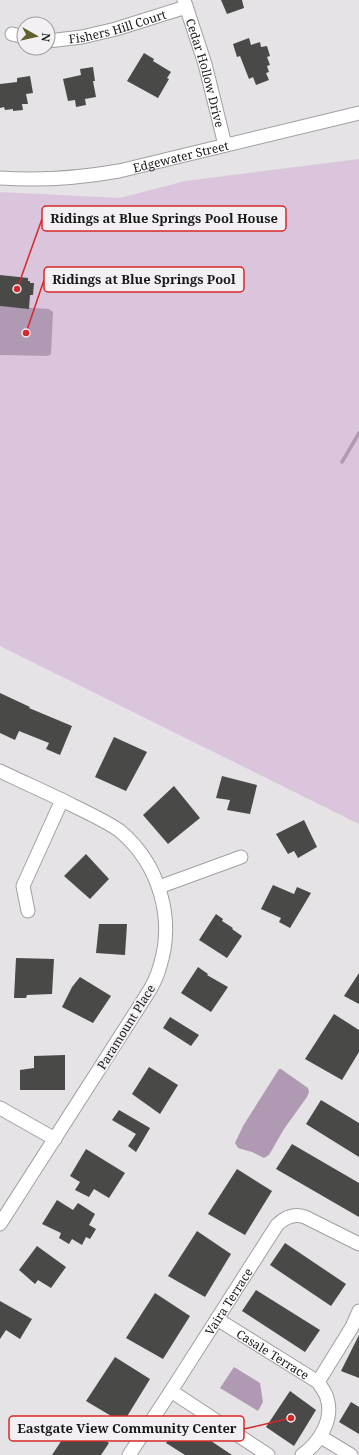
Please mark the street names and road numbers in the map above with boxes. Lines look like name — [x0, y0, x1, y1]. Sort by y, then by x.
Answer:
street label: Fishers Hill Court — [68, 5, 168, 47]
street label: Cedar Hollow Drive — [182, 16, 229, 129]
street label: Edgewater Street — [131, 136, 230, 176]
street label: Paramount Place — [93, 981, 159, 1073]
street label: Vaira Terrace — [200, 1264, 256, 1338]
street label: Casale Terrace — [233, 1325, 313, 1383]

